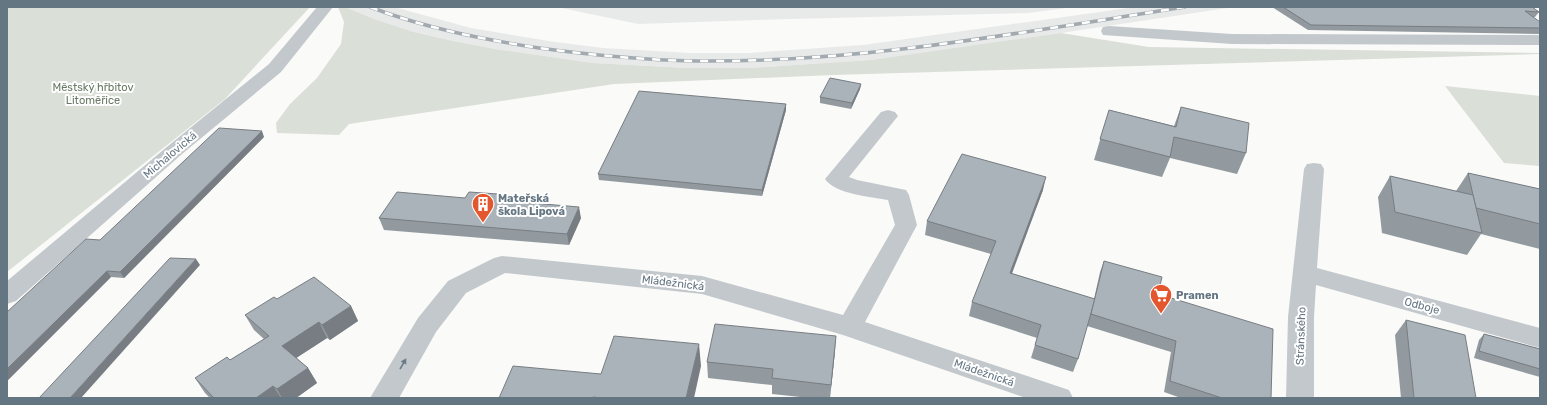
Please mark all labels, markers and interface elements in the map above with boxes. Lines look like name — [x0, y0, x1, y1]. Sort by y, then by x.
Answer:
park label: Městský hřbitov Litoměřice — [52, 81, 134, 107]
street label: Michalovická — [141, 129, 199, 181]
building icon: Mateřská škola Lipová — [470, 191, 496, 224]
place label: Mateřská škola Lipová — [498, 192, 565, 218]
street label: Mládežnická — [641, 273, 705, 293]
supermarket icon: Pramen — [1148, 282, 1174, 315]
place label: Pramen — [1176, 289, 1219, 302]
street label: Odboje — [1403, 295, 1441, 317]
street label: Stránského — [1293, 307, 1309, 365]
street label: Mládežnická — [952, 357, 1016, 389]
one-way arrow — [400, 358, 407, 370]

